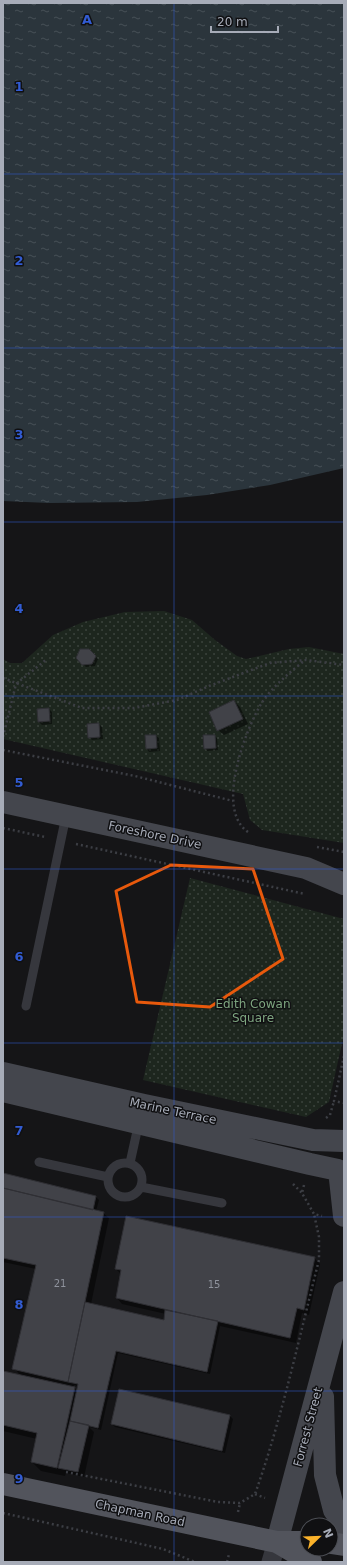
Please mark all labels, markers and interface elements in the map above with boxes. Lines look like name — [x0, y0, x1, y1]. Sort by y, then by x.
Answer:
scale bar — [211, 8, 278, 34]
text: A — [82, 12, 92, 27]
text: 20 m — [217, 15, 248, 29]
text: 1 — [14, 79, 24, 94]
text: 2 — [14, 253, 24, 268]
text: 3 — [14, 427, 24, 442]
text: 4 — [14, 601, 24, 616]
text: 5 — [14, 775, 24, 790]
street label: Foreshore Drive — [107, 818, 203, 852]
text: 6 — [14, 949, 24, 964]
park label: Edith Cowan Square — [215, 997, 291, 1025]
street label: Marine Terrace — [128, 1095, 218, 1127]
text: 7 — [14, 1123, 24, 1138]
house number: 21 — [54, 1278, 66, 1289]
house number: 15 — [208, 1279, 220, 1290]
text: 8 — [14, 1297, 24, 1312]
street label: Forrest Street — [291, 1385, 325, 1468]
text: 9 — [14, 1471, 24, 1486]
street label: Chapman Road — [94, 1497, 186, 1529]
north arrow — [299, 1517, 339, 1557]
text: N — [320, 1527, 336, 1540]

